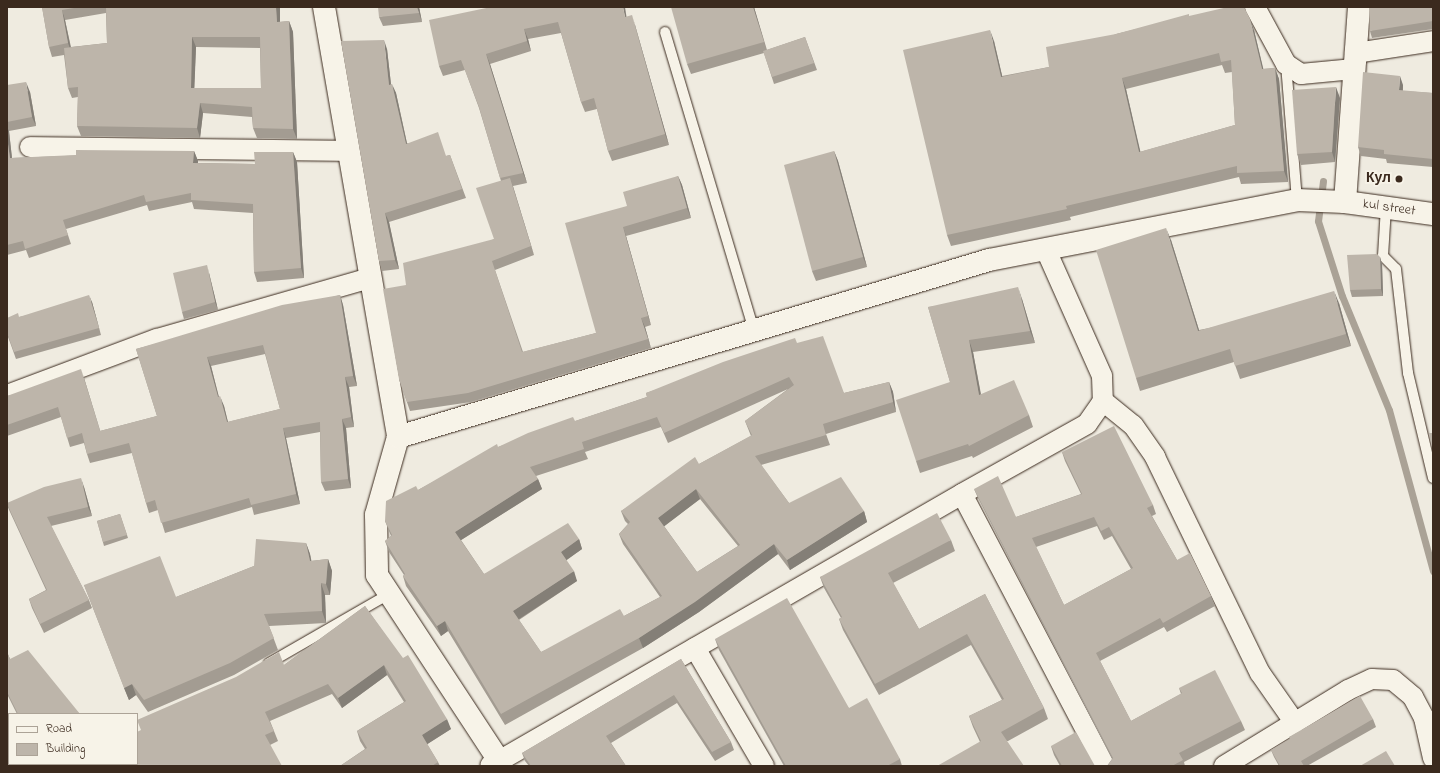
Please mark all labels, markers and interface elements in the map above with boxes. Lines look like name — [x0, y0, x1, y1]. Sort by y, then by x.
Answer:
place label: Кул — [1366, 171, 1391, 187]
marker: Кул — [1394, 174, 1404, 184]
street label: kul street — [1361, 196, 1417, 220]
legend — [8, 713, 138, 765]
text: Road — [46, 720, 72, 738]
text: Building — [46, 740, 85, 758]

